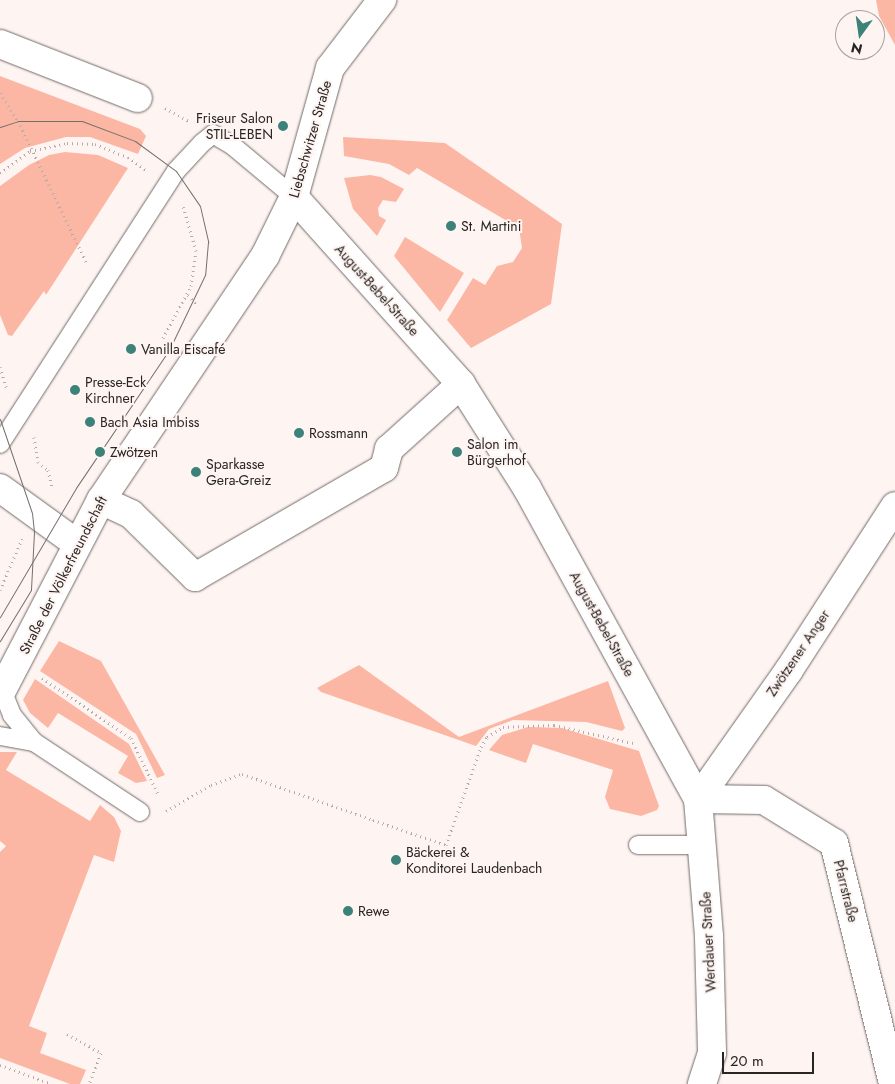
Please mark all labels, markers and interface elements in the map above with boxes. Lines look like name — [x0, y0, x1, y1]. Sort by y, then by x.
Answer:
north arrow — [835, 10, 885, 60]
text: N — [849, 38, 864, 60]
street label: Liebschwitzer Straße — [285, 78, 335, 200]
place label: Friseur Salon STIL-LEBEN — [196, 110, 273, 142]
marker: Friseur Salon STIL-LEBEN — [277, 120, 289, 132]
place label: St. Martini — [461, 218, 521, 234]
marker: St. Martini — [445, 220, 457, 232]
street label: August-Bebel-Straße — [331, 241, 423, 339]
place label: Vanilla Eiscafé — [141, 341, 226, 357]
marker: Vanilla Eiscafé — [125, 343, 137, 355]
place label: Presse-Eck Kirchner — [85, 374, 146, 407]
marker: Presse-Eck Kirchner — [69, 384, 81, 396]
place label: Bach Asia Imbiss — [100, 414, 199, 430]
marker: Bach Asia Imbiss — [84, 416, 96, 428]
place label: Rossmann — [309, 425, 368, 441]
marker: Rossmann — [293, 427, 305, 439]
place label: Salon im Bürgerhof — [467, 436, 526, 468]
place label: Zwötzen — [110, 444, 158, 460]
marker: Zwötzen — [94, 446, 106, 458]
marker: Salon im Bürgerhof — [451, 446, 463, 458]
place label: Sparkasse Gera-Greiz — [206, 456, 271, 488]
marker: Sparkasse Gera-Greiz — [190, 466, 202, 478]
street label: Straße der Völkerfreundschaft — [16, 493, 110, 657]
street label: August-Bebel-Straße — [566, 568, 638, 680]
street label: Zwötzener Anger — [763, 607, 833, 699]
place label: Bäckerei & Konditorei Laudenbach — [406, 844, 542, 876]
marker: Bäckerei & Konditorei Laudenbach — [390, 854, 402, 866]
street label: Pfarrstraße — [830, 858, 862, 924]
street label: Werdauer Straße — [697, 891, 719, 993]
place label: Rewe — [358, 903, 389, 919]
marker: Rewe — [342, 905, 354, 917]
scale bar — [725, 1042, 818, 1074]
text: 20 m — [730, 1050, 764, 1072]

